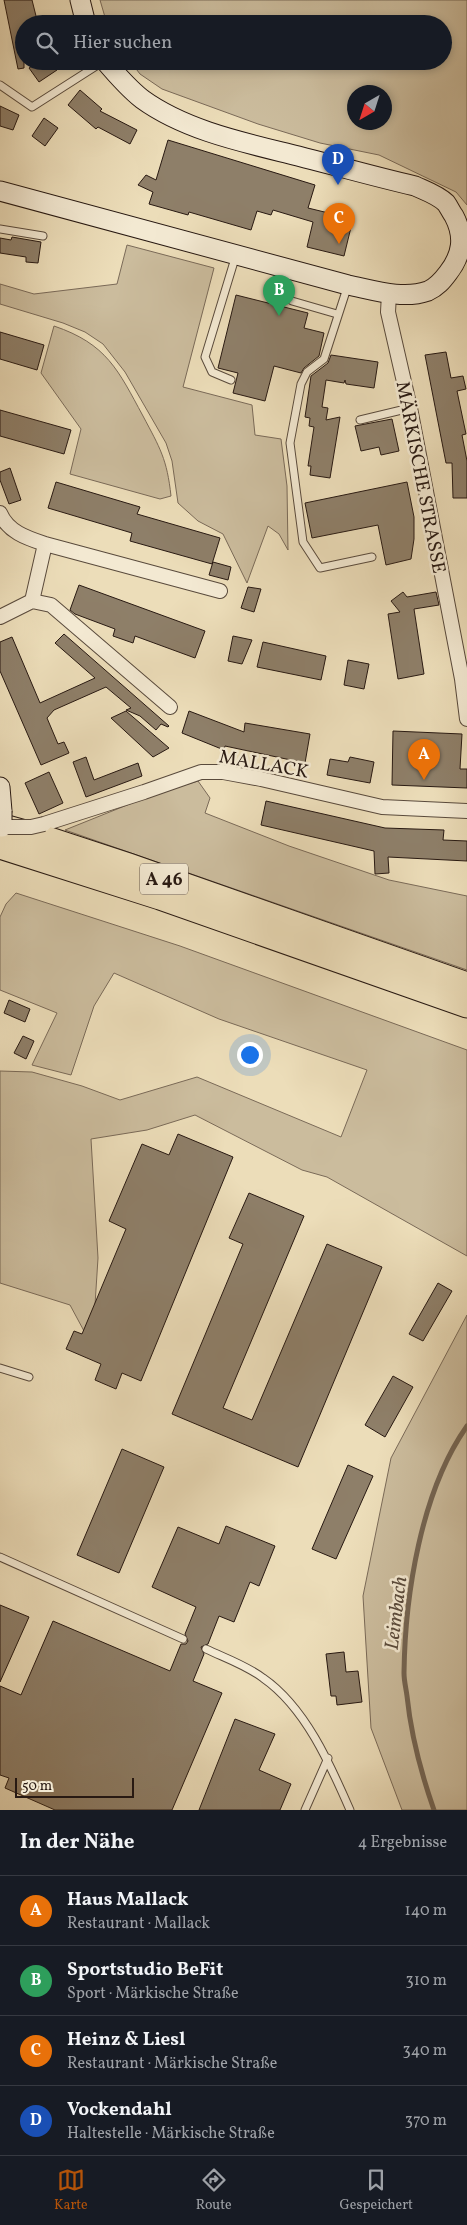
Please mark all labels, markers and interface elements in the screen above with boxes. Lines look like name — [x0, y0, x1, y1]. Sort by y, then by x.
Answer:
search box — [15, 15, 452, 70]
icon: search — [33, 29, 61, 57]
text: Hier suchen — [73, 30, 172, 56]
north arrow — [347, 85, 392, 130]
pin: D — [322, 144, 354, 185]
pin: C — [323, 203, 355, 244]
pin: B — [263, 275, 295, 316]
street label: MÄRKISCHE STRASSE — [389, 379, 451, 576]
pin: A — [408, 739, 440, 780]
street label: MALLACK — [217, 744, 311, 786]
road number: A 46 — [140, 864, 188, 894]
your location — [237, 1042, 263, 1068]
water label: Leimbach — [379, 1575, 415, 1652]
scale bar — [15, 1775, 134, 1798]
text: 50 m — [22, 1777, 52, 1796]
text: In der Nähe — [20, 1828, 135, 1857]
text: 4 Ergebnisse — [358, 1832, 447, 1854]
text: Haus Mallack — [67, 1887, 188, 1913]
text: A — [30, 1900, 42, 1922]
text: 140 m — [405, 1900, 447, 1922]
text: Restaurant · Mallack — [67, 1913, 210, 1935]
text: Sportstudio BeFit — [67, 1957, 223, 1983]
text: B — [31, 1970, 41, 1992]
text: 310 m — [406, 1970, 447, 1992]
text: Sport · Märkische Straße — [67, 1983, 239, 2005]
text: Heinz & Liesl — [67, 2027, 186, 2053]
text: C — [31, 2040, 41, 2062]
text: 340 m — [403, 2040, 447, 2062]
text: Restaurant · Märkische Straße — [67, 2053, 277, 2075]
text: Vockendahl — [67, 2097, 172, 2123]
text: D — [30, 2110, 42, 2132]
text: 370 m — [405, 2110, 447, 2132]
text: Haltestelle · Märkische Straße — [67, 2123, 275, 2145]
tab: Karte — [54, 2166, 88, 2215]
tab: Route — [196, 2166, 232, 2215]
tab: Gespeichert — [340, 2166, 413, 2215]

